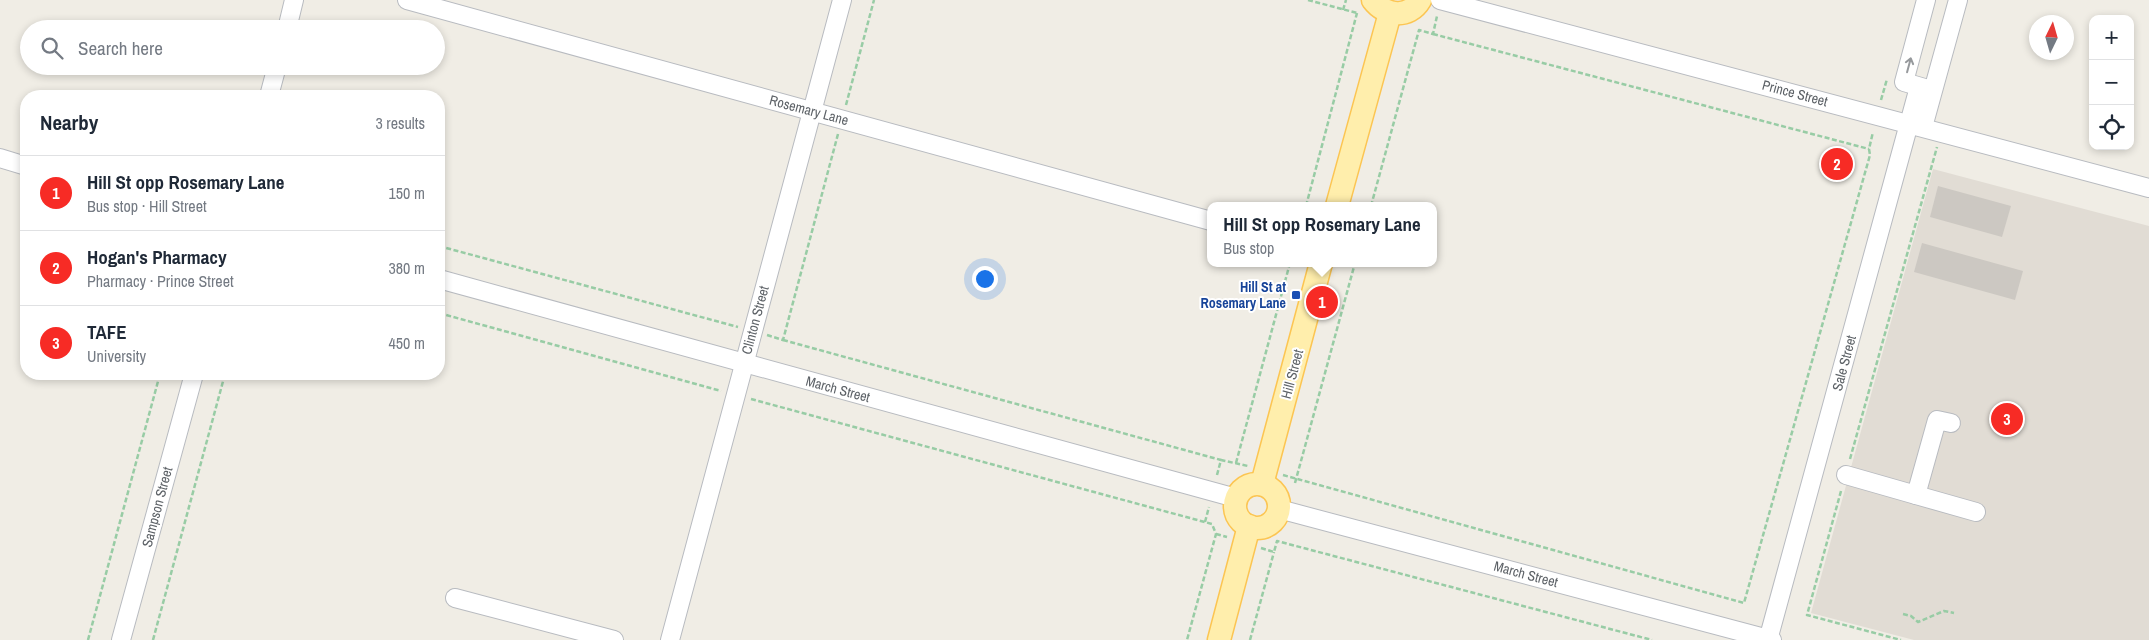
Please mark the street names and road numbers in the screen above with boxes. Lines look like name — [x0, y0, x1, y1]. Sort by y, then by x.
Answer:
street label: Prince Street — [1760, 76, 1830, 110]
street label: Rosemary Lane — [768, 91, 850, 129]
street label: Clinton Street — [737, 284, 773, 356]
street label: Sale Street — [1828, 333, 1860, 393]
street label: Hill Street — [1277, 347, 1307, 401]
street label: March Street — [804, 372, 872, 406]
street label: Sampson Street — [138, 465, 176, 549]
street label: March Street — [1492, 557, 1560, 591]

